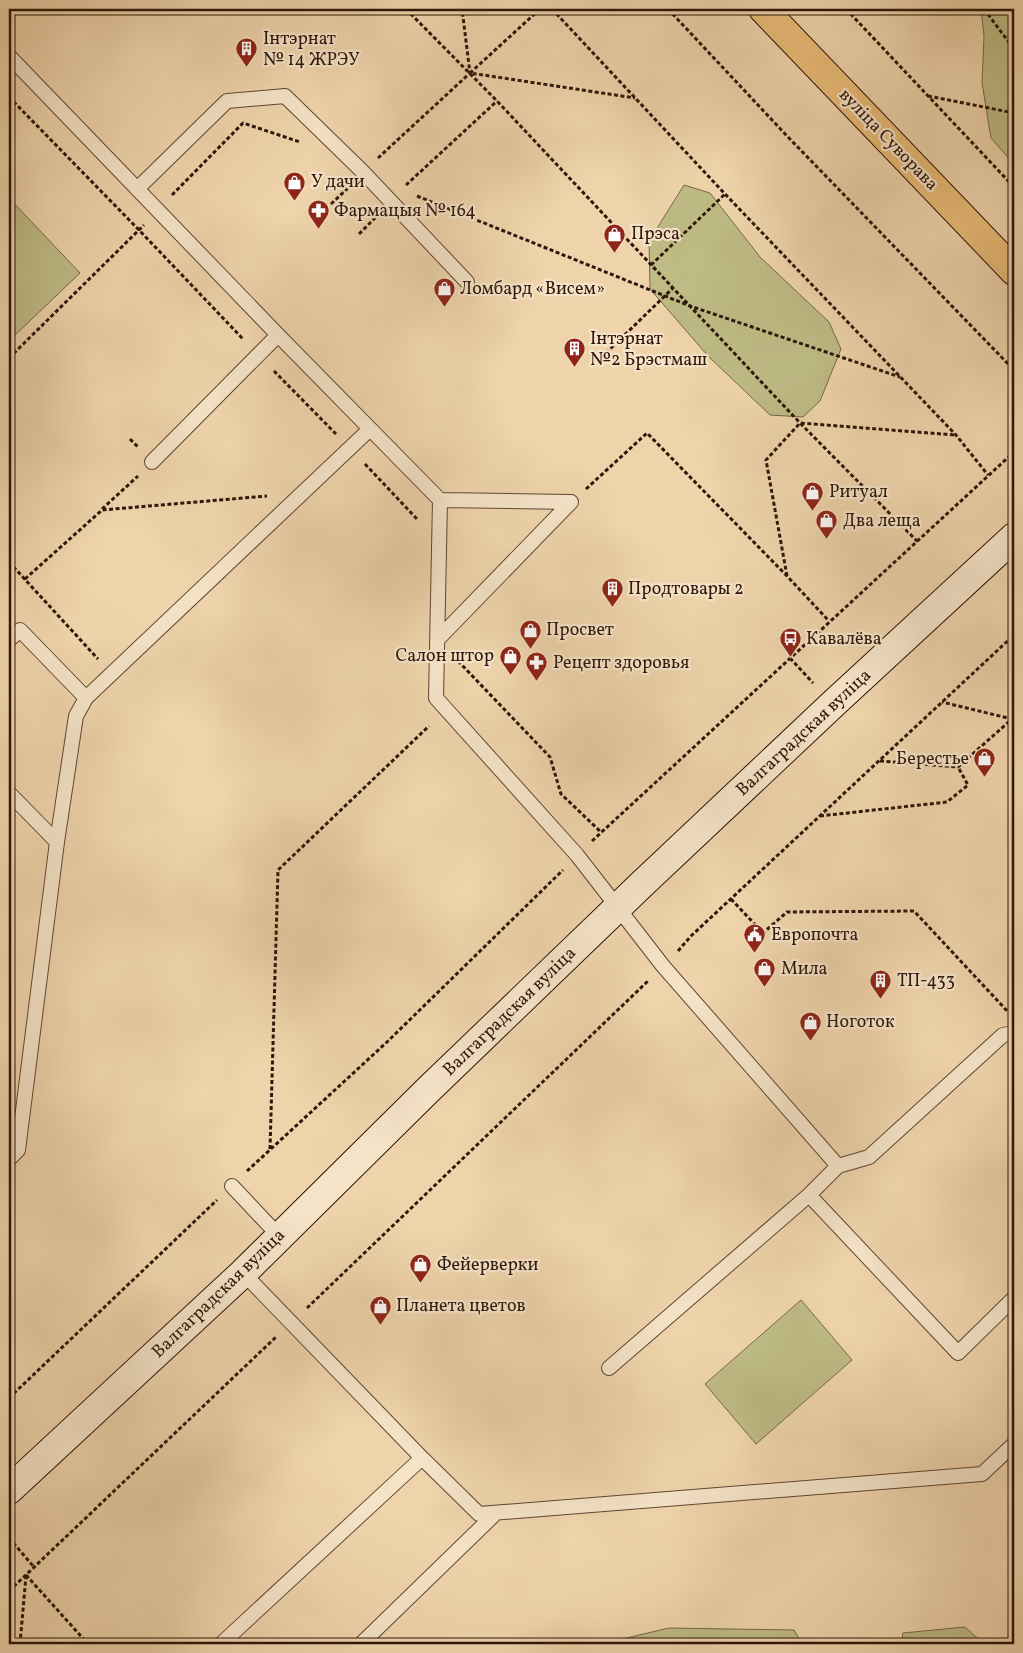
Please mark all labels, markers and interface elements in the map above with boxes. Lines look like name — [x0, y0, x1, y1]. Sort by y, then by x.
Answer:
place label: Інтэрнат № 14 ЖРЭУ — [263, 27, 360, 73]
building icon: Інтэрнат № 14 ЖРЭУ — [235, 37, 259, 68]
street label: вуліца Суворава — [833, 83, 943, 197]
shop icon: У дачи — [283, 170, 307, 201]
place label: У дачи — [311, 170, 365, 195]
pharmacy icon: Фармацыя № 164 — [306, 199, 330, 230]
place label: Фармацыя № 164 — [334, 199, 476, 224]
shop icon: Прэса — [603, 222, 627, 253]
place label: Прэса — [631, 222, 680, 247]
shop icon: Ломбард «Висем» — [432, 277, 456, 308]
place label: Ломбард «Висем» — [460, 277, 605, 302]
place label: Інтэрнат №2 Брэстмаш — [590, 327, 707, 373]
building icon: Інтэрнат №2 Брэстмаш — [562, 337, 586, 368]
shop icon: Ритуал — [801, 480, 825, 511]
place label: Ритуал — [829, 480, 888, 505]
shop icon: Два леща — [815, 509, 839, 540]
place label: Два леща — [843, 509, 921, 534]
building icon: Продтовары 2 — [600, 577, 624, 608]
place label: Продтовары 2 — [628, 577, 744, 602]
shop icon: Просвет — [518, 618, 542, 649]
place label: Просвет — [546, 618, 614, 643]
bus stop icon: Кавалёва — [778, 627, 802, 658]
place label: Кавалёва — [806, 627, 882, 652]
place label: Салон штор — [396, 644, 494, 669]
shop icon: Салон штор — [498, 644, 522, 675]
pharmacy icon: Рецепт здоровья — [525, 651, 549, 682]
place label: Рецепт здоровья — [553, 651, 689, 676]
street label: Валгаградская вуліца — [731, 664, 877, 802]
place label: Берестье — [896, 747, 969, 772]
shop icon: Берестье — [973, 747, 997, 778]
public building icon: Европочта — [743, 923, 767, 954]
place label: Европочта — [771, 923, 858, 948]
street label: Валгаградская вуліца — [438, 942, 582, 1082]
shop icon: Мила — [753, 957, 777, 988]
place label: Мила — [781, 957, 828, 982]
building icon: ТП-433 — [869, 969, 893, 1000]
place label: ТП-433 — [897, 969, 955, 994]
shop icon: Ноготок — [798, 1010, 822, 1041]
place label: Ноготок — [826, 1010, 895, 1035]
street label: Валгаградская вуліца — [147, 1224, 291, 1364]
shop icon: Фейерверки — [409, 1253, 433, 1284]
place label: Фейерверки — [437, 1253, 538, 1278]
shop icon: Планета цветов — [368, 1294, 392, 1325]
place label: Планета цветов — [396, 1294, 526, 1319]

